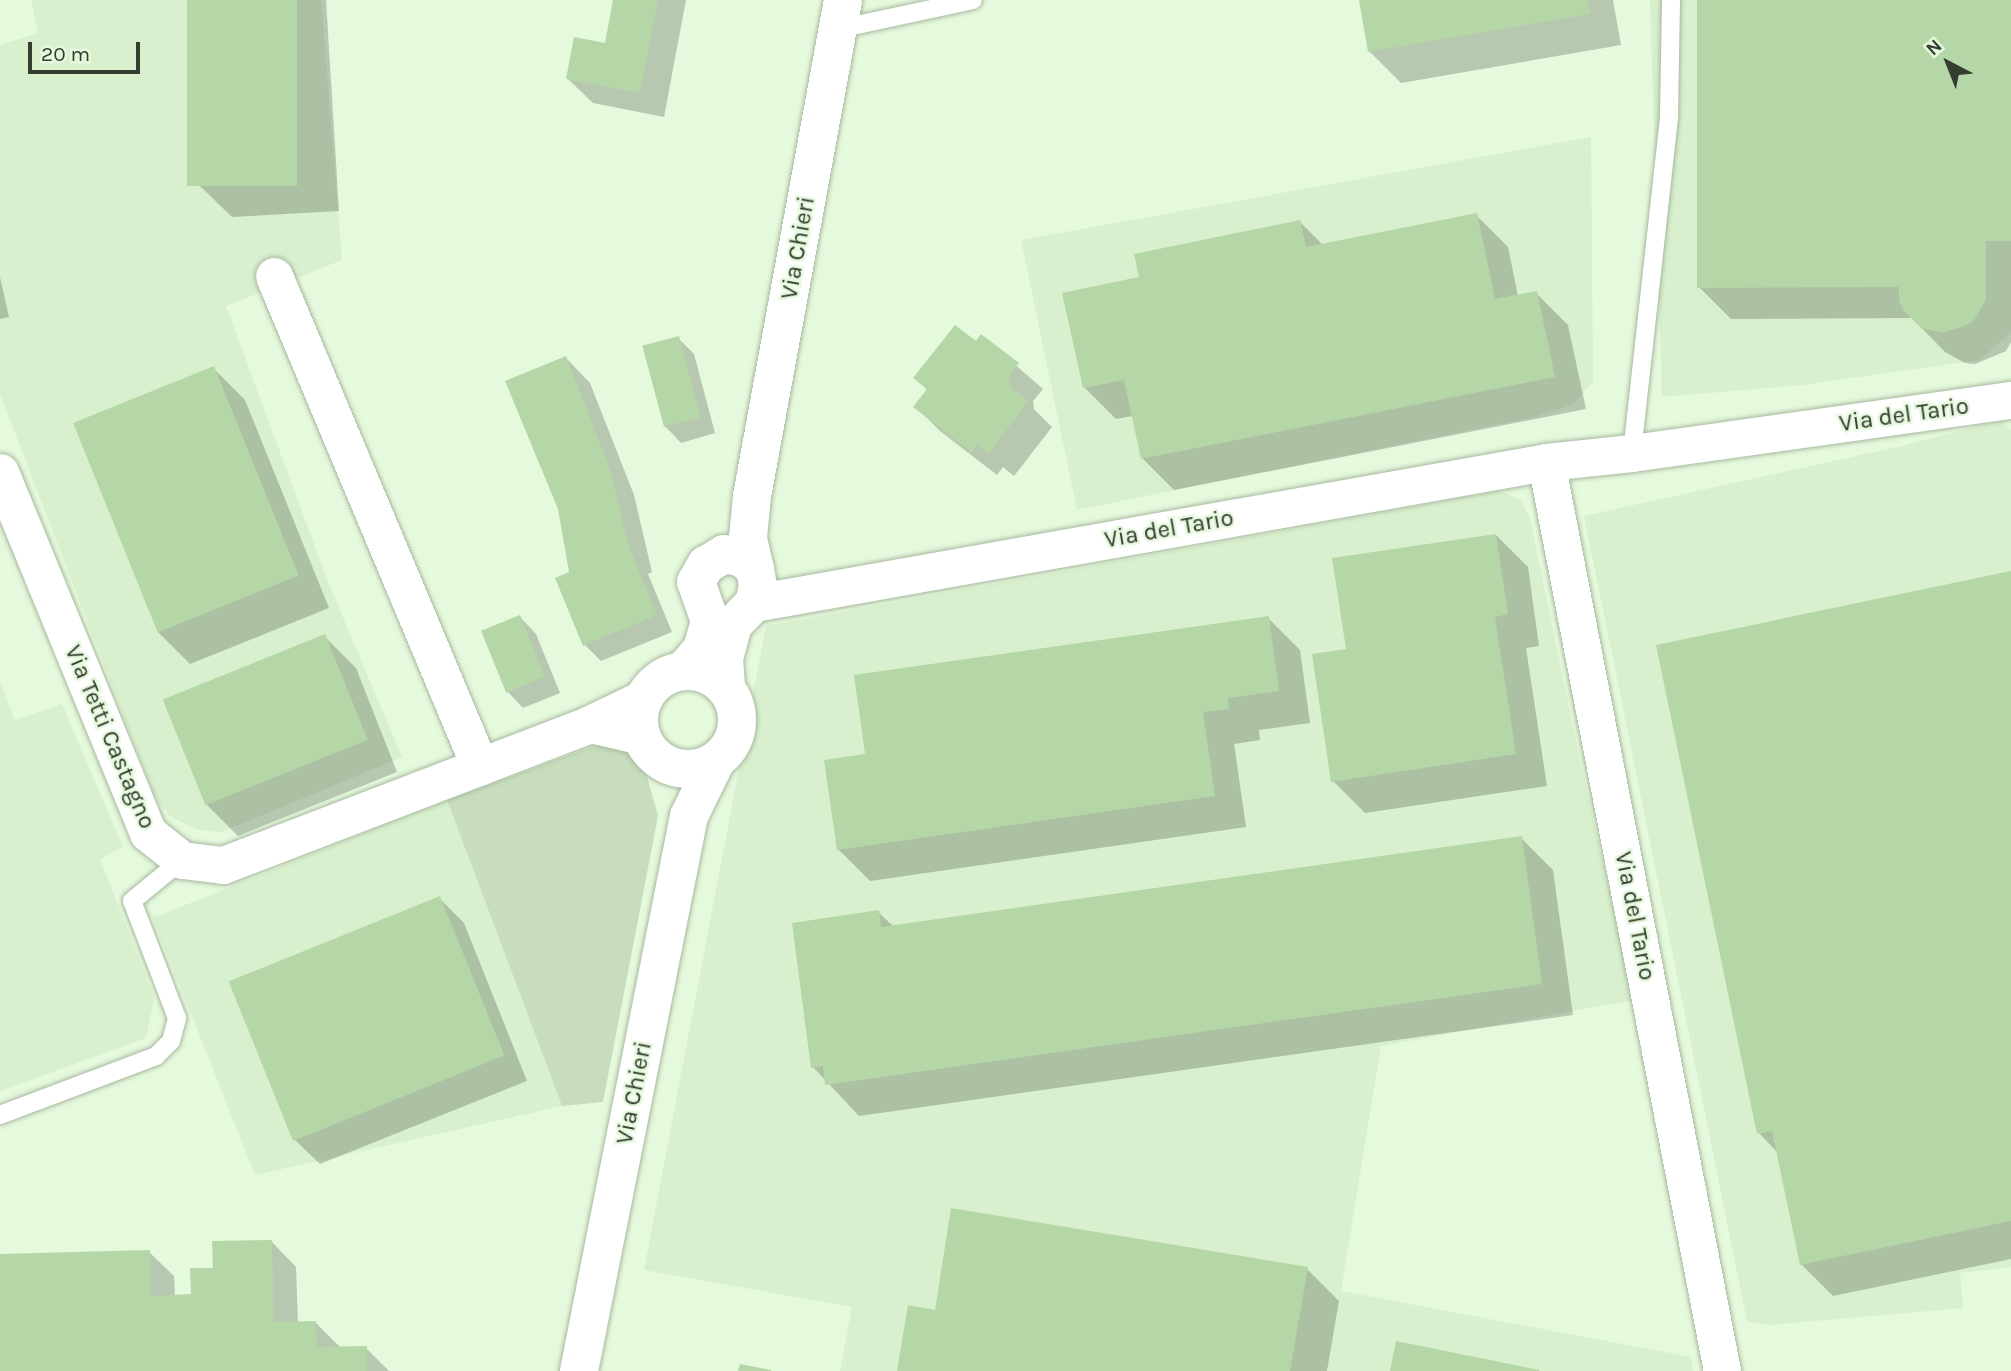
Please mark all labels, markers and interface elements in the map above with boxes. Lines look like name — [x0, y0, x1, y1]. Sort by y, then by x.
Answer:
scale bar — [32, 28, 144, 72]
north arrow — [1913, 28, 1983, 98]
text: N — [1922, 35, 1946, 60]
text: 20 m — [41, 42, 90, 66]
street label: Via Chieri — [775, 194, 821, 302]
street label: Via del Tario — [1837, 392, 1971, 438]
street label: Via del Tario — [1102, 503, 1236, 555]
street label: Via Tetti Castagno — [58, 641, 162, 833]
street label: Via del Tario — [1608, 849, 1662, 983]
street label: Via Chieri — [610, 1039, 658, 1147]

